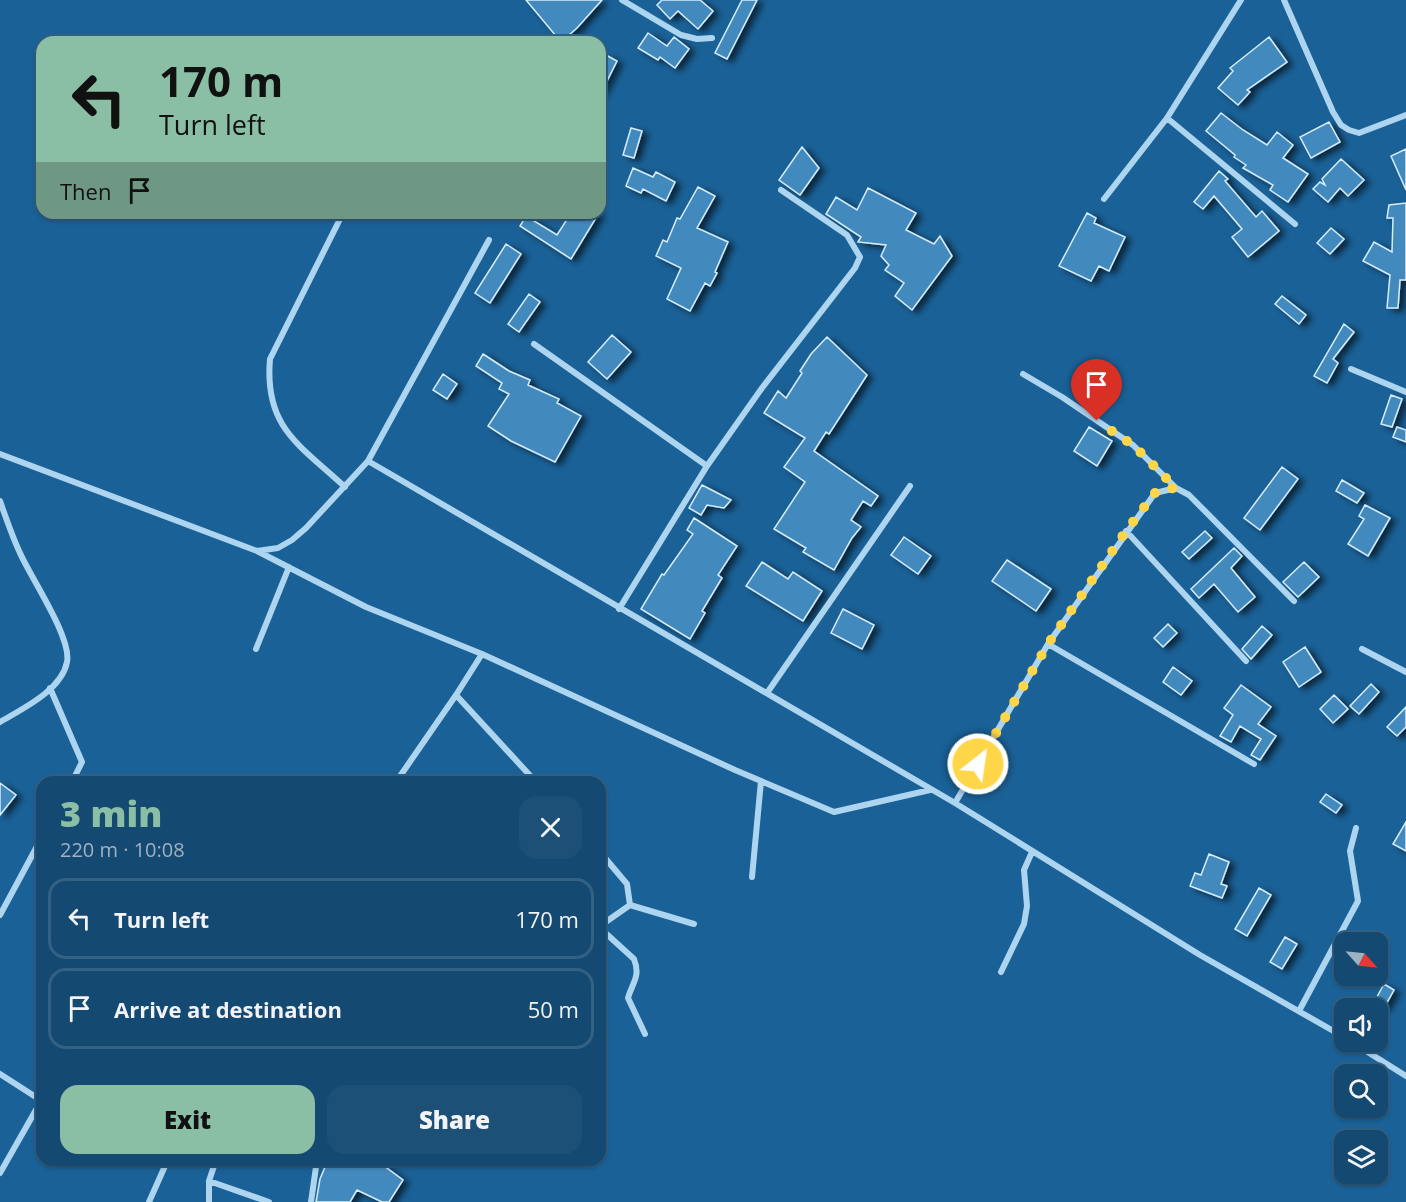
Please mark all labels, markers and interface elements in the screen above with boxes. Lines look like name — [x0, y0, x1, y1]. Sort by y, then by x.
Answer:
text: 170 m — [159, 52, 283, 109]
icon: left — [60, 60, 138, 138]
text: Turn left — [159, 106, 266, 143]
icon: arrive — [123, 174, 156, 207]
text: Then — [60, 176, 111, 206]
pin — [1071, 359, 1122, 421]
icon: arrive — [1080, 368, 1113, 401]
position arrow — [946, 732, 1010, 796]
text: 3 min — [60, 789, 162, 838]
button: close — [519, 796, 582, 859]
text: 220 m · 10:08 — [60, 836, 185, 863]
icon: left — [63, 902, 96, 935]
text: Turn left — [114, 904, 209, 934]
text: 170 m — [515, 904, 579, 934]
north arrow — [1334, 932, 1388, 986]
map controls — [1334, 932, 1388, 1184]
icon: arrive — [63, 992, 96, 1025]
text: Arrive at destination — [114, 994, 342, 1024]
text: 50 m — [528, 994, 579, 1024]
button: sound — [1334, 998, 1388, 1052]
button: search — [1334, 1064, 1388, 1118]
button: Exit — [60, 1085, 315, 1154]
button: Share — [327, 1085, 582, 1154]
button: layers — [1334, 1130, 1388, 1184]

